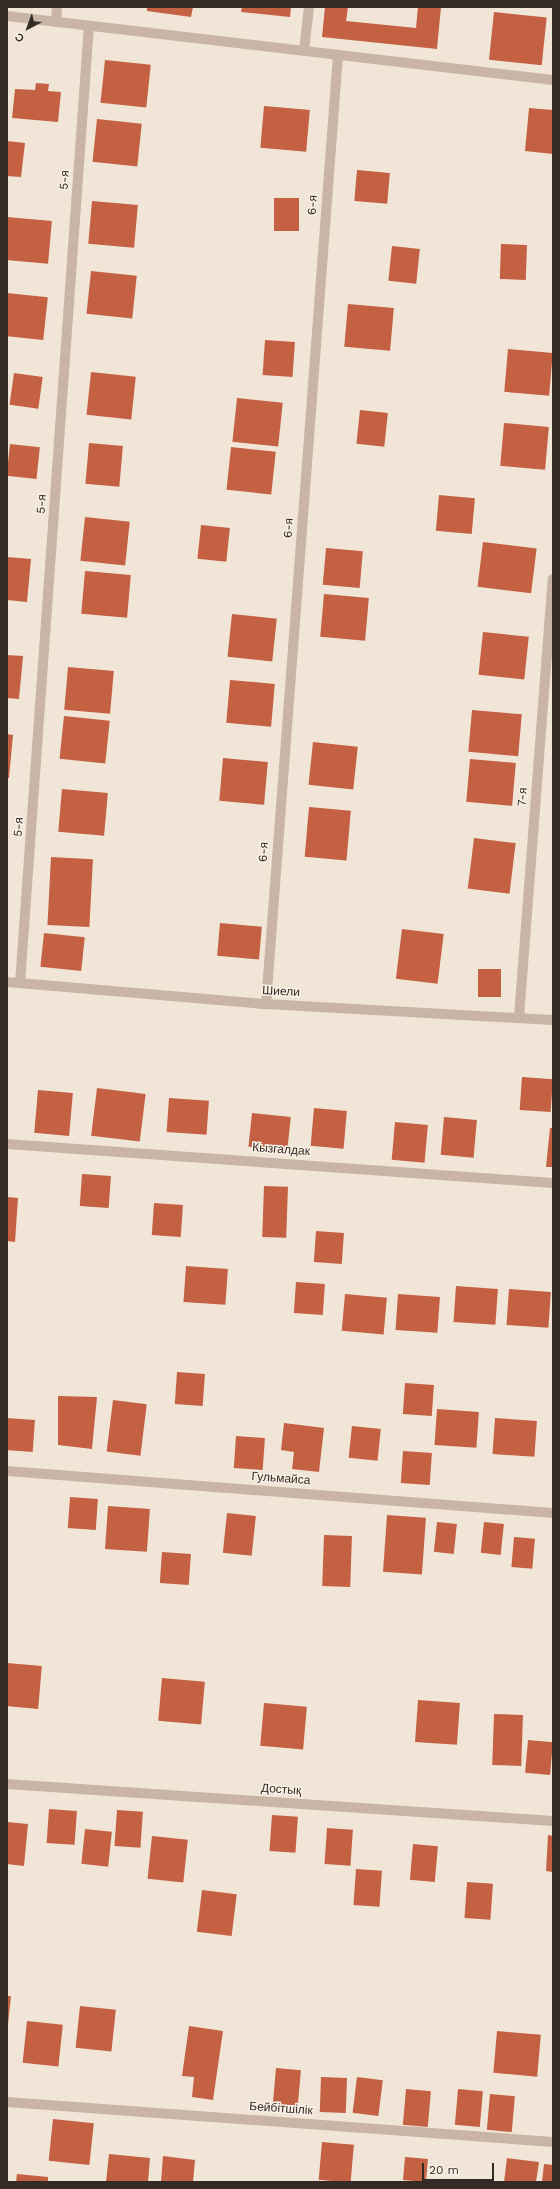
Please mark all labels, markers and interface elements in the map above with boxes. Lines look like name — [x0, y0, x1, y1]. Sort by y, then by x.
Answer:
north arrow — [8, 8, 48, 48]
text: С — [13, 30, 27, 45]
street label: 5-я — [57, 170, 73, 190]
street label: 6-я — [305, 195, 321, 215]
street label: 5-я — [34, 494, 50, 514]
street label: 6-я — [281, 518, 297, 538]
street label: 7-я — [515, 787, 531, 807]
street label: 5-я — [11, 817, 27, 837]
street label: 6-я — [256, 842, 272, 862]
street label: Шиели — [262, 984, 300, 1000]
street label: Кызгалдак — [252, 1141, 310, 1159]
street label: Гульмайса — [251, 1470, 311, 1488]
street label: Достық — [260, 1781, 302, 1799]
street label: Бейбітшілік — [249, 2100, 313, 2118]
scale bar — [424, 2155, 496, 2181]
text: 20 m — [429, 2163, 459, 2177]

